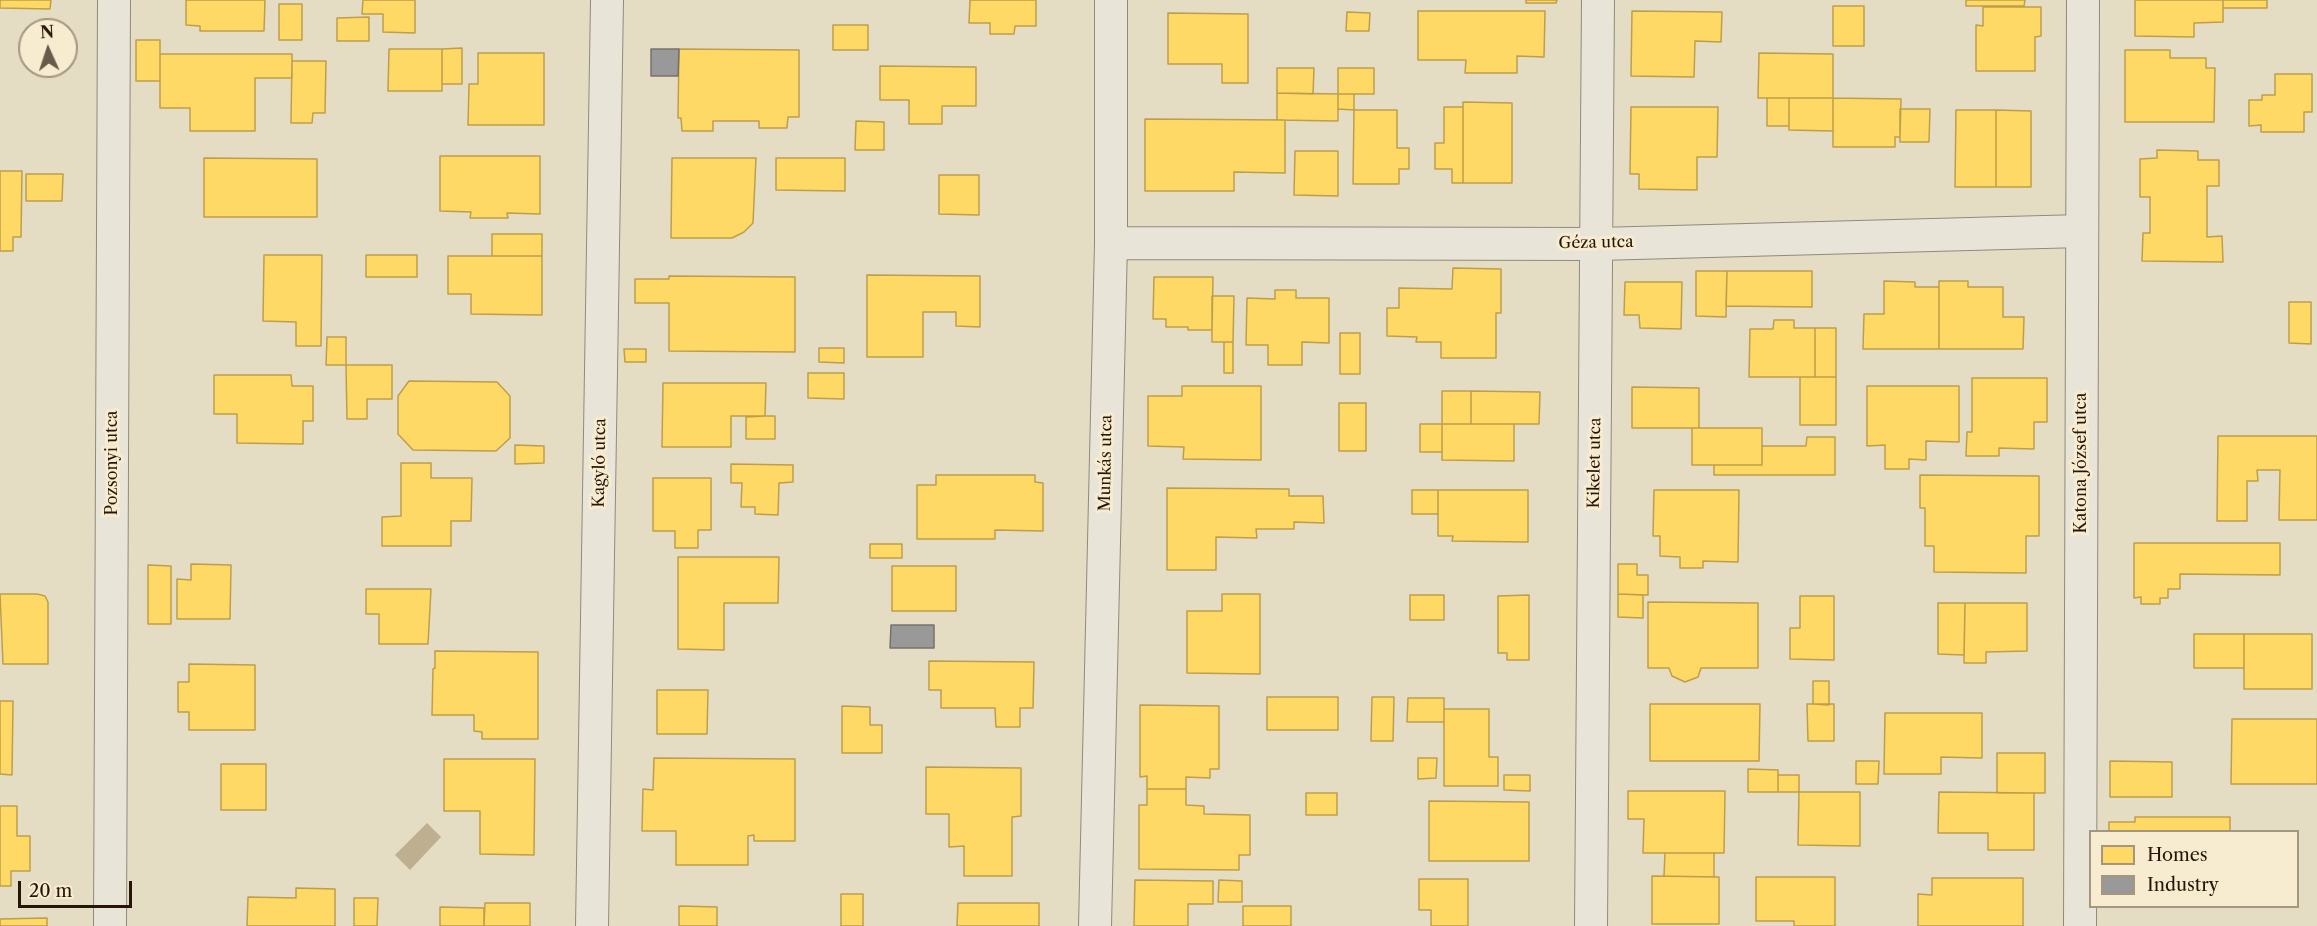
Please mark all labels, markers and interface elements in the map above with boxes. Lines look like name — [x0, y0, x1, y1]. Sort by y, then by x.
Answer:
north arrow — [18, 18, 78, 78]
text: N — [40, 22, 55, 42]
street label: Géza utca — [1558, 233, 1634, 253]
street label: Katona József utca — [2071, 393, 2091, 533]
street label: Pozsonyi utca — [102, 410, 122, 516]
street label: Munkás utca — [1096, 414, 1116, 512]
street label: Kikelet utca — [1585, 417, 1605, 509]
street label: Kagyló utca — [590, 418, 610, 508]
legend — [2089, 830, 2299, 908]
text: Homes — [2147, 844, 2208, 866]
scale bar — [21, 869, 135, 907]
text: Industry — [2147, 874, 2219, 896]
text: 20 m — [29, 880, 72, 902]

